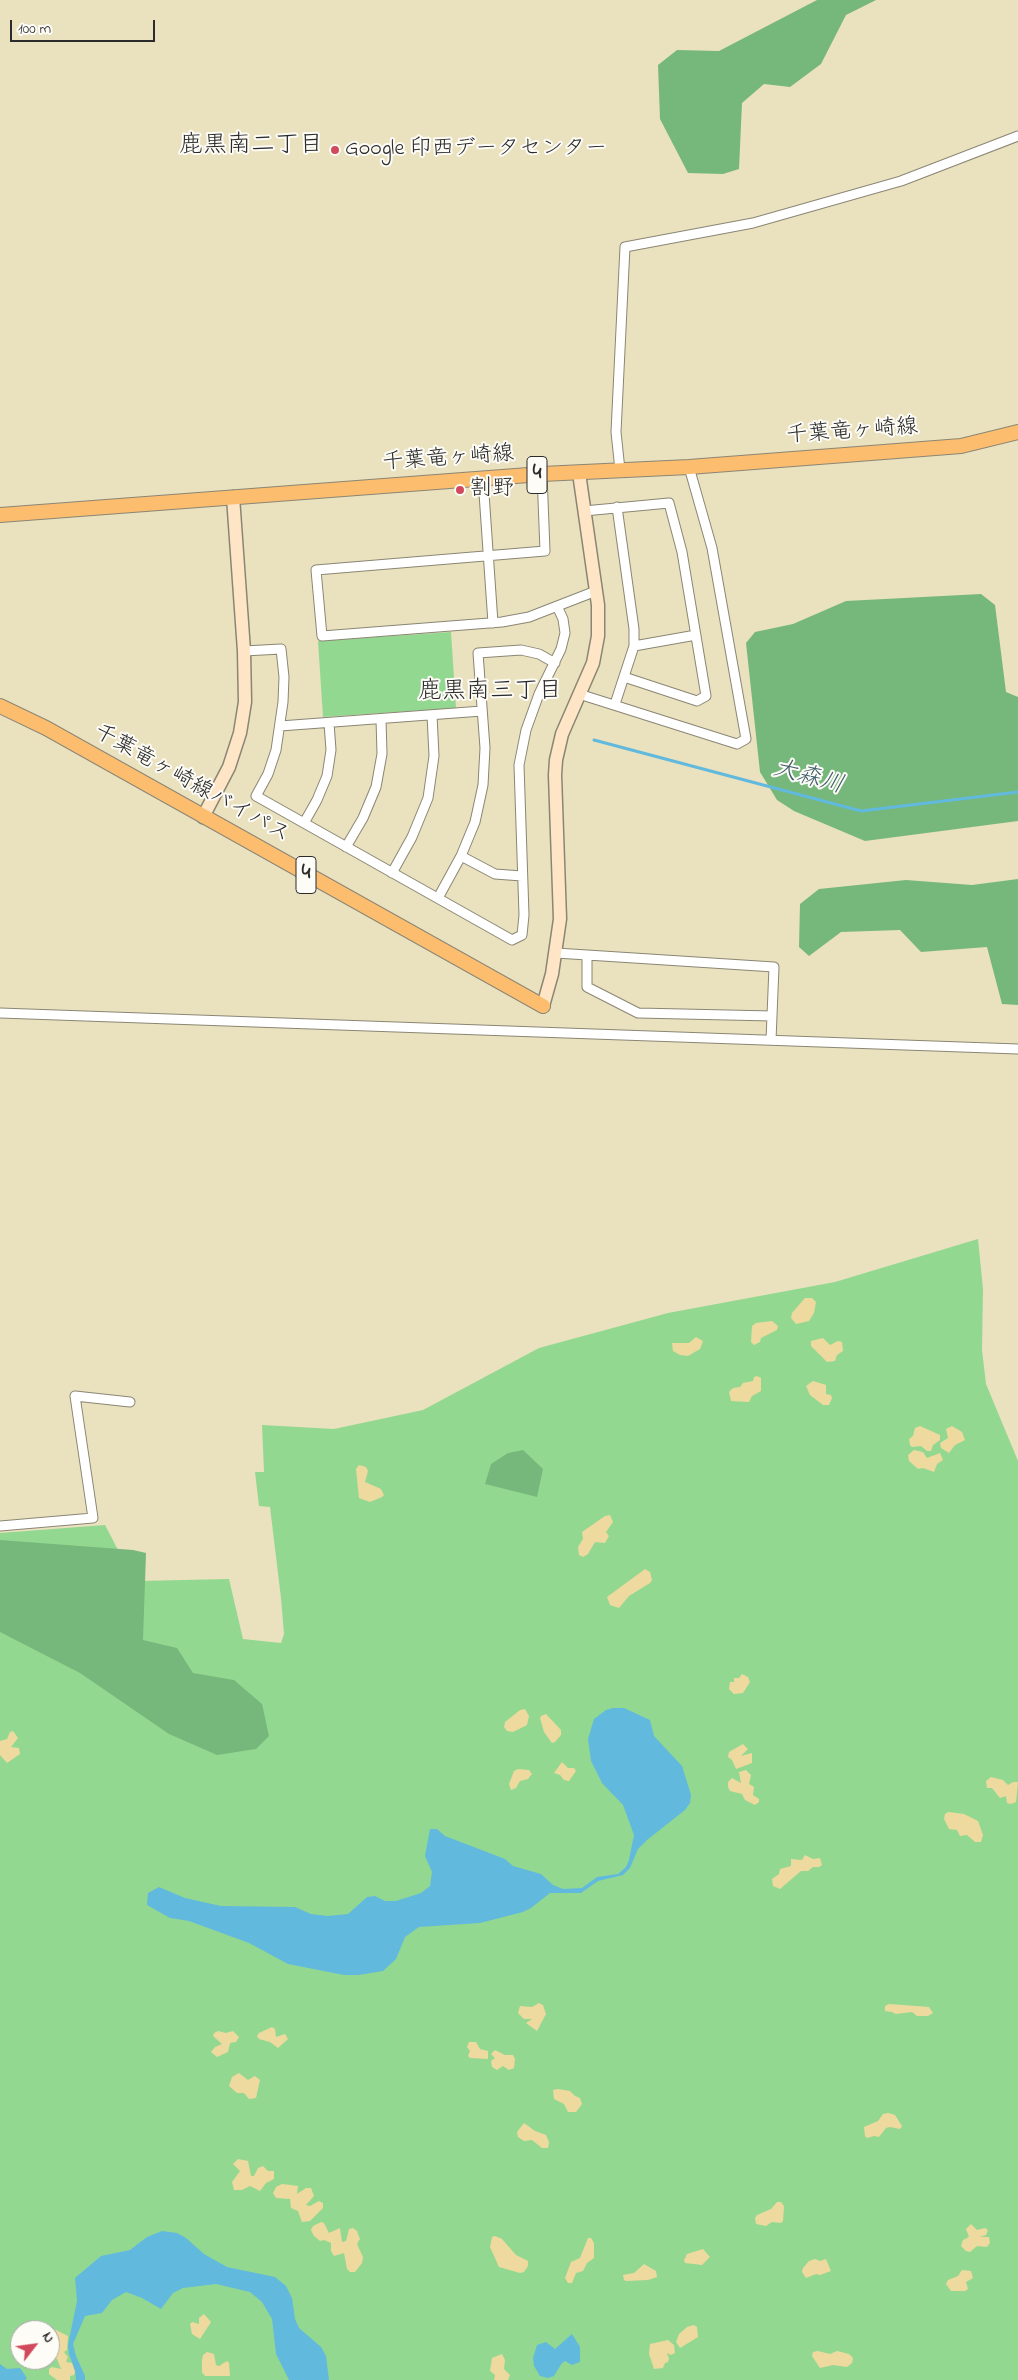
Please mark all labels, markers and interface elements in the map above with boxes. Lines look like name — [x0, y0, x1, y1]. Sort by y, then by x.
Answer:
scale bar — [12, 10, 158, 42]
text: 100 m — [18, 18, 51, 40]
district label: 鹿黒南二丁目 — [179, 133, 323, 161]
place label: Google 印西データセンター — [345, 137, 607, 163]
marker: Google 印西データセンター — [329, 144, 341, 156]
street label: 千葉竜ヶ崎線 — [785, 415, 919, 451]
street label: 千葉竜ヶ崎線 — [381, 442, 515, 478]
road number: 4 — [527, 456, 547, 494]
place label: 割野 — [470, 477, 514, 503]
marker: 割野 — [454, 484, 466, 496]
district label: 鹿黒南三丁目 — [418, 679, 562, 707]
street label: 千葉竜ヶ崎線バイパス — [88, 720, 294, 850]
water label: 大森川 — [769, 756, 847, 802]
road number: 4 — [296, 856, 316, 894]
north arrow — [10, 2320, 60, 2370]
text: N — [36, 2328, 59, 2347]

